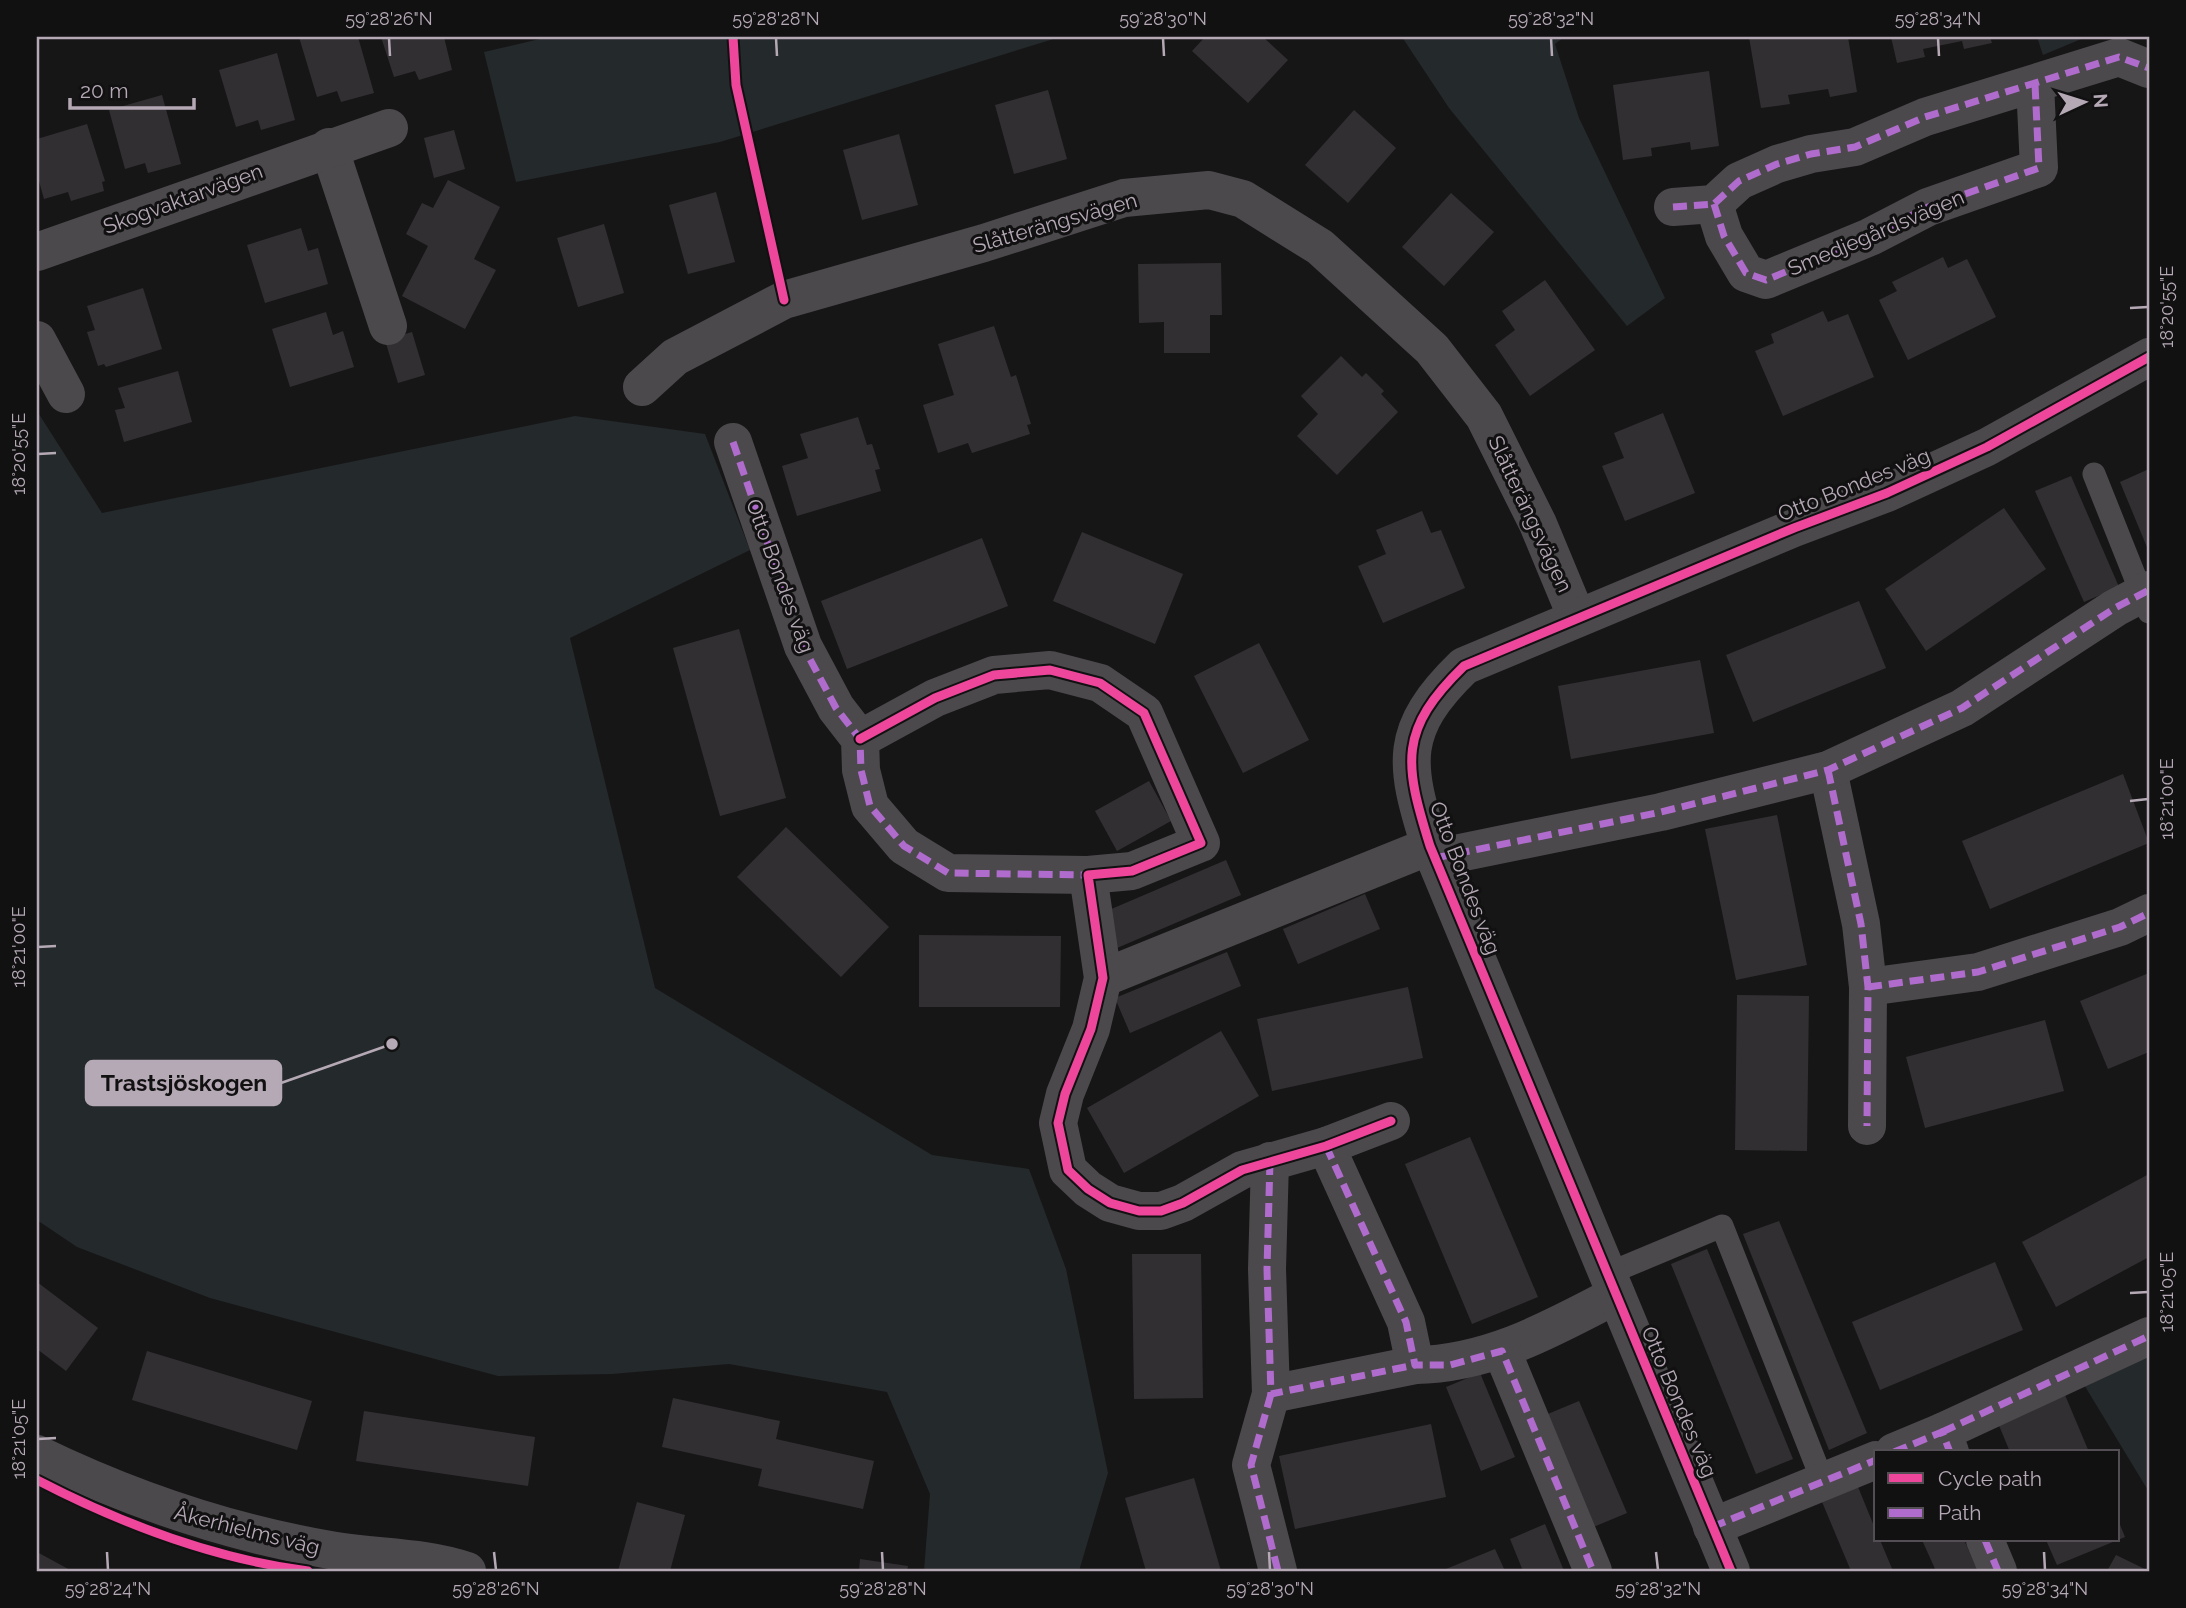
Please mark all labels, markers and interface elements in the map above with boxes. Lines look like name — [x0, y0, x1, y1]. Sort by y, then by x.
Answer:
text: 59°28'26"N — [345, 8, 433, 29]
text: 59°28'28"N — [732, 8, 820, 29]
text: 59°28'30"N — [1119, 8, 1207, 29]
text: 59°28'32"N — [1508, 8, 1594, 29]
text: 59°28'34"N — [1895, 8, 1981, 29]
scale bar — [70, 66, 194, 110]
north arrow — [2050, 66, 2120, 136]
text: 20 m — [80, 78, 128, 103]
text: N — [2089, 93, 2112, 109]
street label: Skogvaktarvägen — [100, 158, 266, 239]
street label: Smedjegårdsvägen — [1784, 184, 1968, 281]
street label: Slåtterängsvägen — [970, 187, 1140, 258]
text: 18°20'55"E — [2156, 266, 2177, 348]
text: 18°20'55"E — [8, 413, 29, 495]
street label: Slåtterängsvägen — [1483, 432, 1578, 596]
street label: Otto Bondes väg — [1774, 443, 1934, 526]
street label: Otto Bondes väg — [741, 495, 820, 656]
text: 18°21'00"E — [2156, 758, 2177, 840]
street label: Otto Bondes väg — [1425, 798, 1506, 958]
text: 18°21'00"E — [8, 906, 29, 988]
callout: Trastsjöskogen — [86, 1061, 281, 1105]
text: Trastsjöskogen — [101, 1069, 267, 1096]
text: 18°21'05"E — [2156, 1252, 2177, 1332]
street label: Otto Bondes väg — [1636, 1322, 1723, 1481]
text: 18°21'05"E — [8, 1399, 29, 1479]
legend — [1874, 1450, 2120, 1542]
text: Cycle path — [1938, 1466, 2042, 1491]
street label: Åkerhielms väg — [172, 1499, 322, 1560]
text: Path — [1938, 1500, 1982, 1525]
text: 59°28'24"N — [65, 1578, 151, 1599]
text: 59°28'26"N — [452, 1578, 540, 1599]
text: 59°28'28"N — [839, 1578, 927, 1599]
text: 59°28'30"N — [1226, 1578, 1314, 1599]
text: 59°28'32"N — [1615, 1578, 1701, 1599]
text: 59°28'34"N — [2002, 1578, 2088, 1599]

